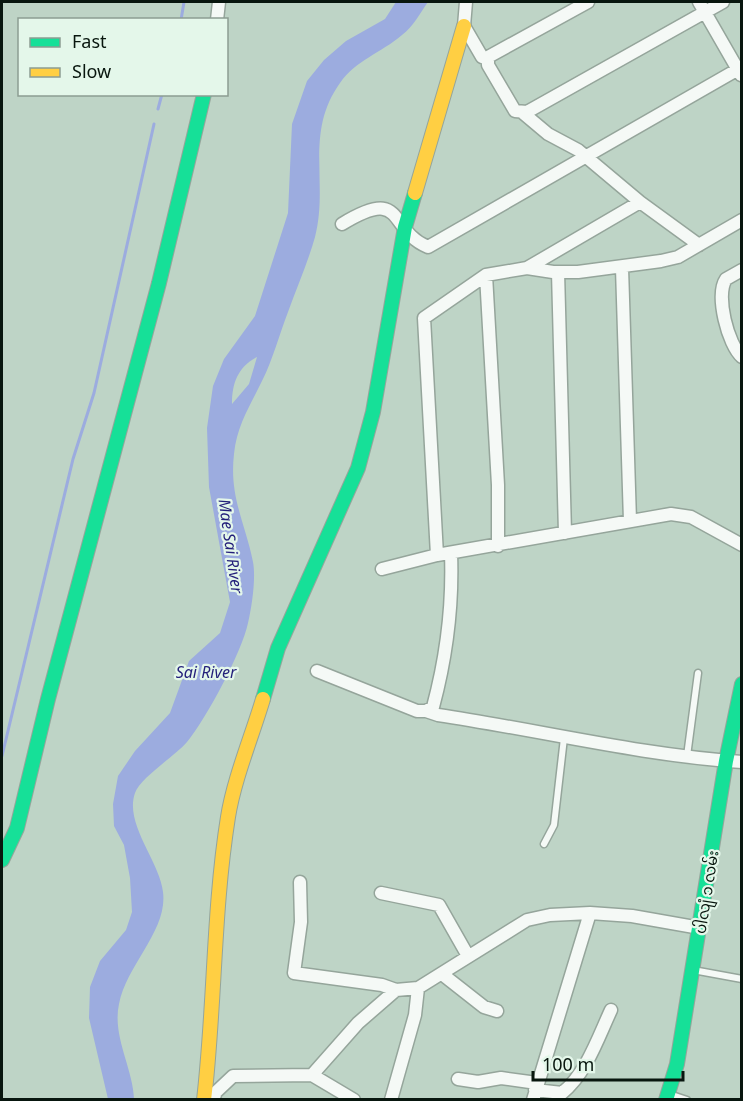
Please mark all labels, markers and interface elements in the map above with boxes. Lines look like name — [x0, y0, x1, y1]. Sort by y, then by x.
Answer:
legend — [18, 18, 228, 96]
text: Fast — [72, 29, 107, 53]
text: Slow — [72, 59, 111, 83]
water label: Mae Sai River — [213, 497, 249, 595]
water label: Sai River — [176, 661, 237, 683]
street label: ပါလျံ ၁ လမ်း — [690, 849, 725, 936]
scale bar — [533, 1044, 683, 1082]
text: 100 m — [542, 1052, 594, 1076]

